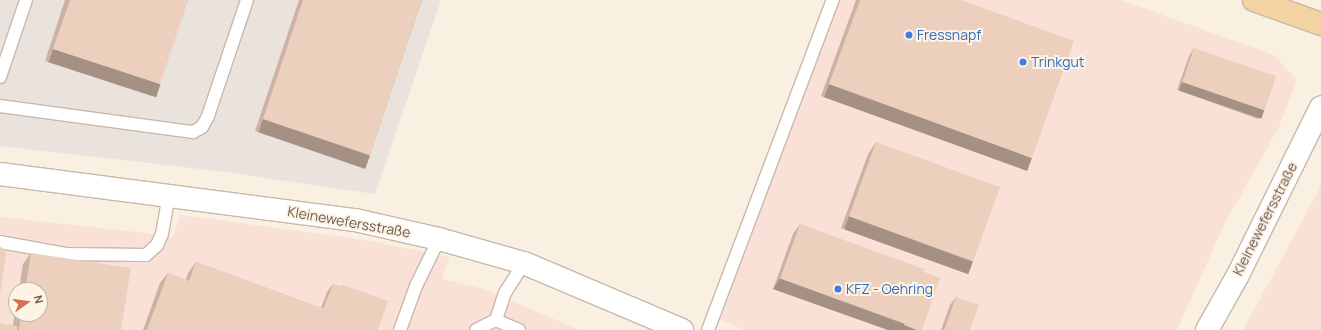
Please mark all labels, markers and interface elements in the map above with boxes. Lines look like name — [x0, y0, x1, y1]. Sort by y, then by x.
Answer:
place label: Fressnapf — [917, 27, 981, 43]
marker: Fressnapf — [904, 30, 914, 40]
place label: Trinkgut — [1031, 54, 1084, 70]
marker: Trinkgut — [1018, 57, 1028, 67]
street label: Kleinewefersstraße — [1229, 160, 1301, 278]
street label: Kleinewefersstraße — [286, 203, 412, 241]
place label: KFZ - Oehring — [846, 281, 933, 297]
north arrow — [8, 282, 48, 322]
marker: KFZ - Oehring — [833, 284, 843, 294]
text: N — [31, 294, 47, 305]

